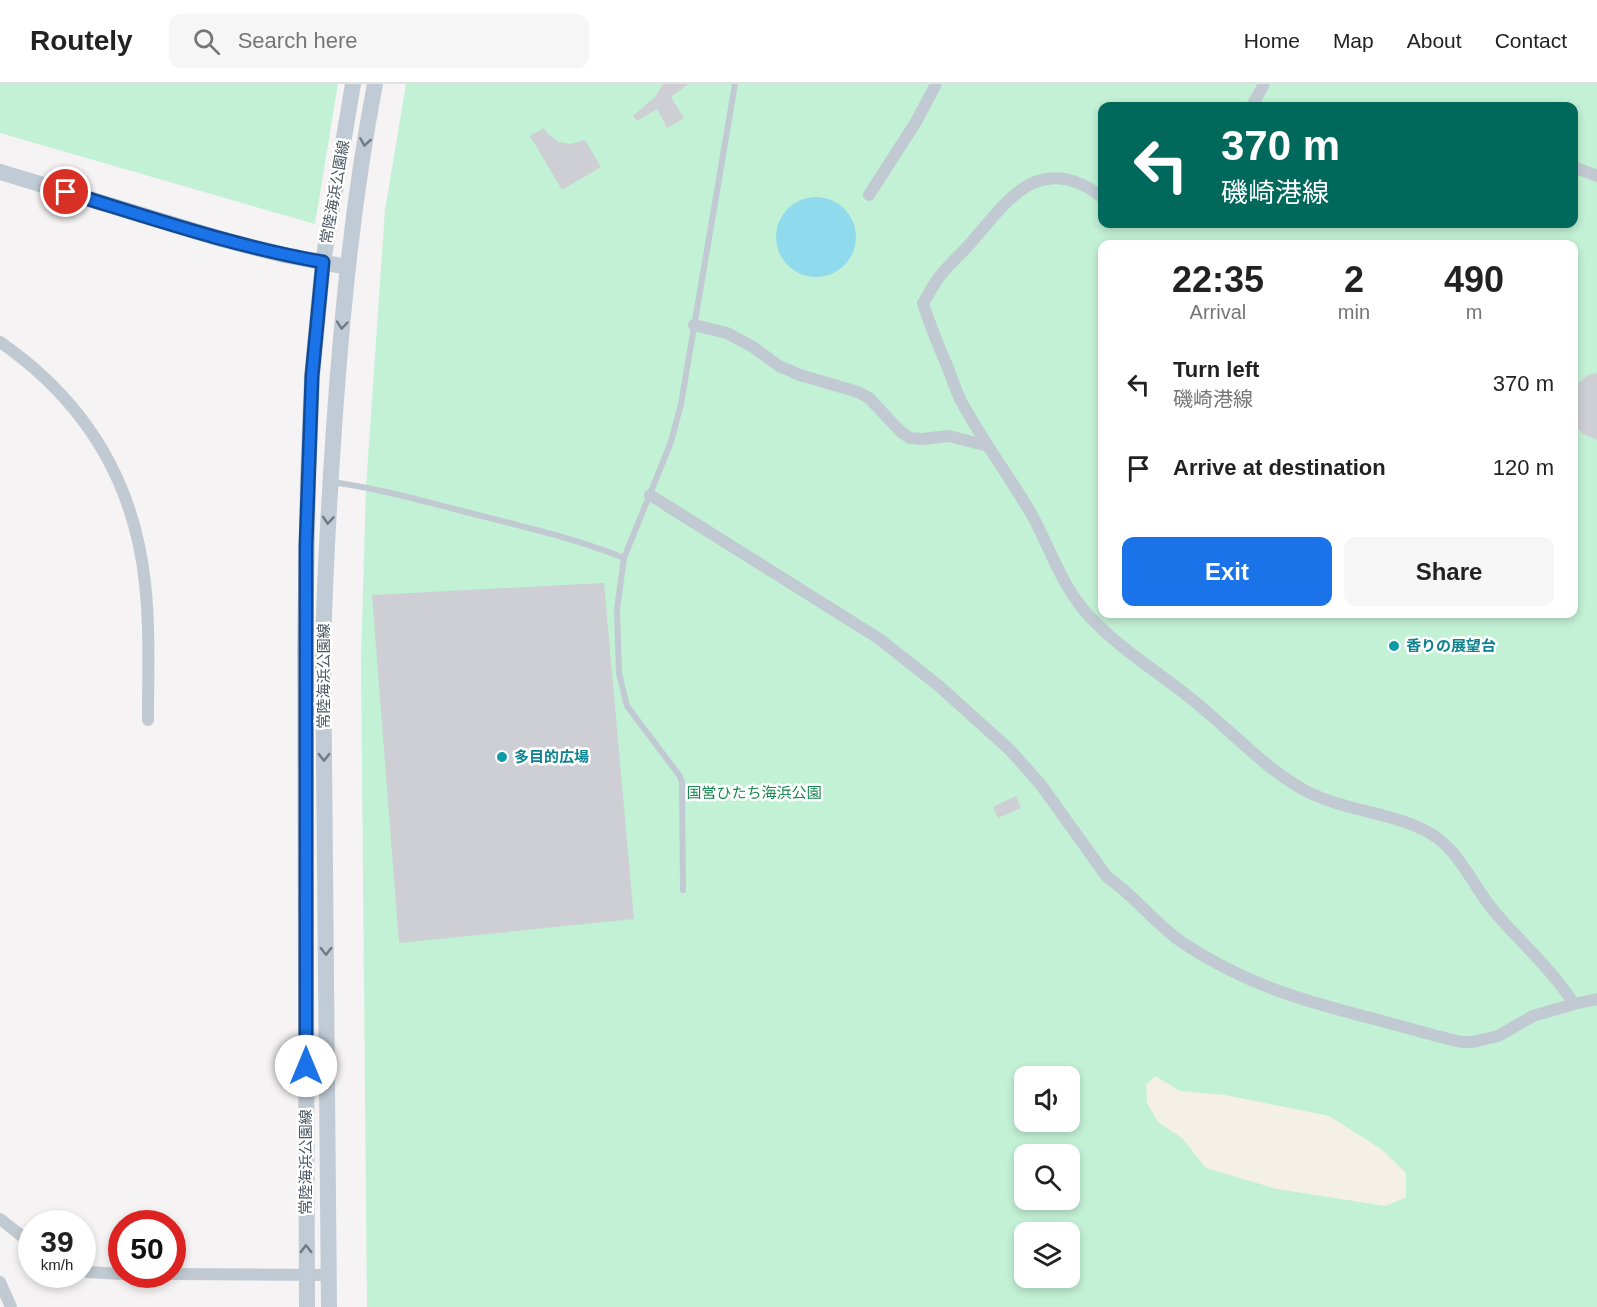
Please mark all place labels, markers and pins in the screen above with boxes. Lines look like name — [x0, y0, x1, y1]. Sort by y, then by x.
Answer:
pin — [40, 166, 91, 217]
place label: 香りの展望台 — [1406, 637, 1496, 654]
marker: 香りの展望台 — [1387, 639, 1401, 653]
place label: 多目的広場 — [514, 748, 589, 765]
marker: 多目的広場 — [495, 750, 509, 764]

